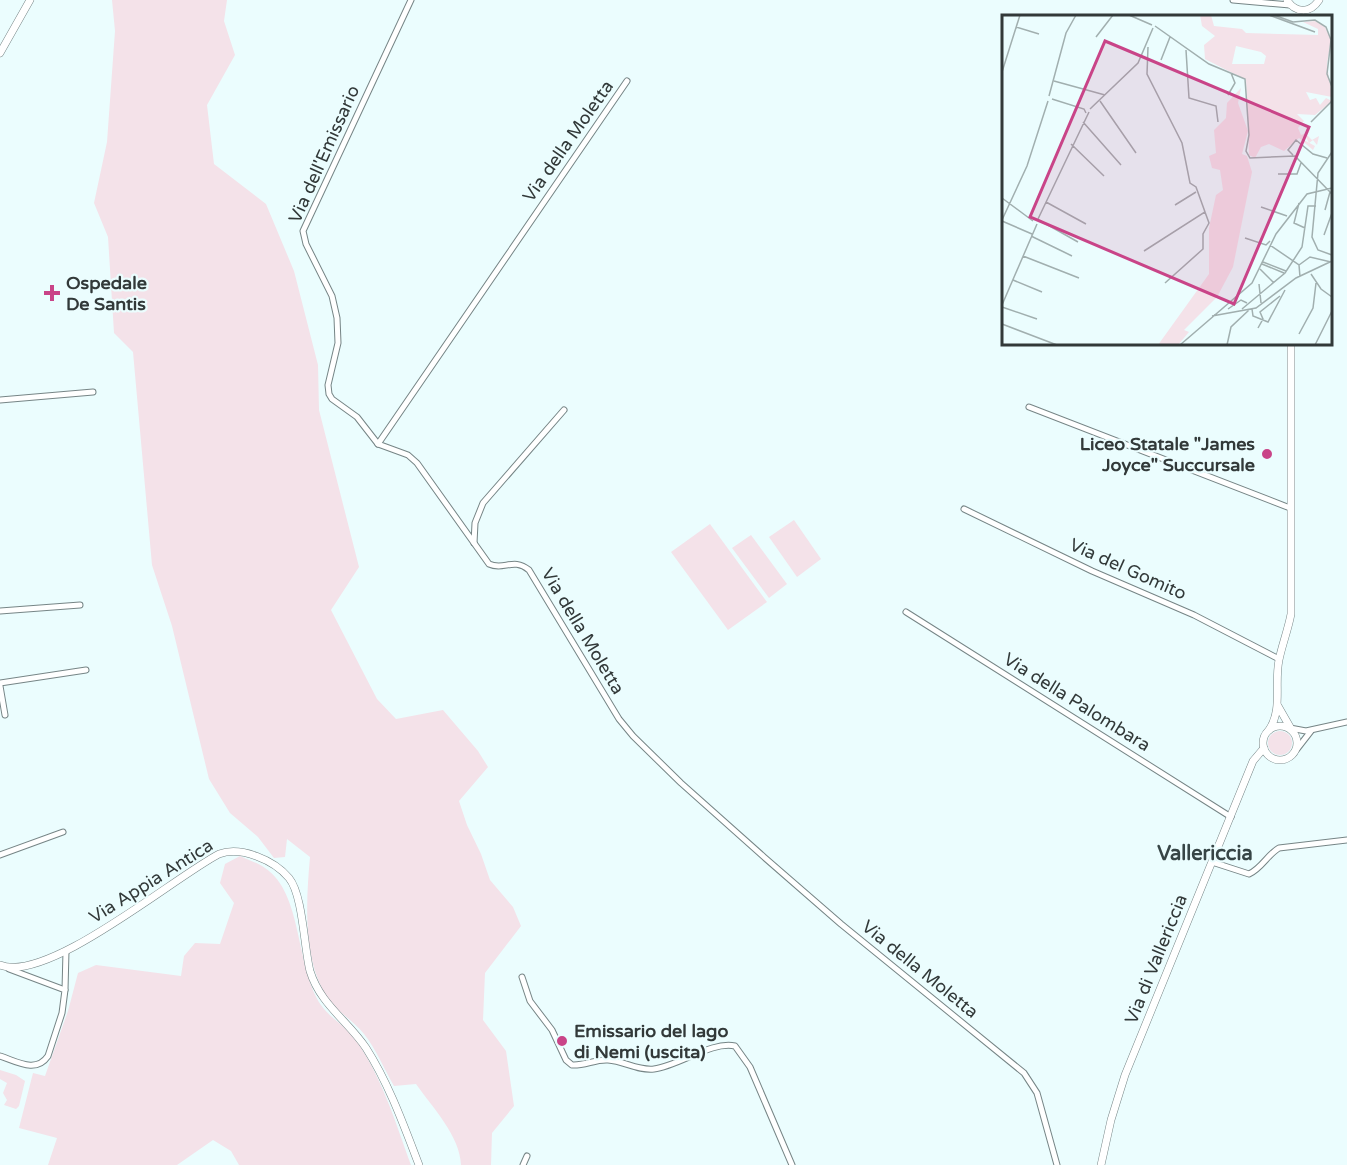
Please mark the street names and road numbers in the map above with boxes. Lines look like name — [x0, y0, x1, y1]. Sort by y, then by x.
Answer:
street label: Via della Moletta — [518, 76, 618, 206]
street label: Via dell'Emissario — [284, 82, 364, 226]
street label: Via del Gomito — [1066, 533, 1190, 605]
street label: Via della Moletta — [537, 564, 629, 698]
street label: Via della Palombara — [999, 648, 1155, 756]
street label: Via Appia Antica — [85, 834, 217, 928]
street label: Via di Vallericcia — [1120, 891, 1192, 1027]
street label: Via della Moletta — [857, 915, 983, 1023]

